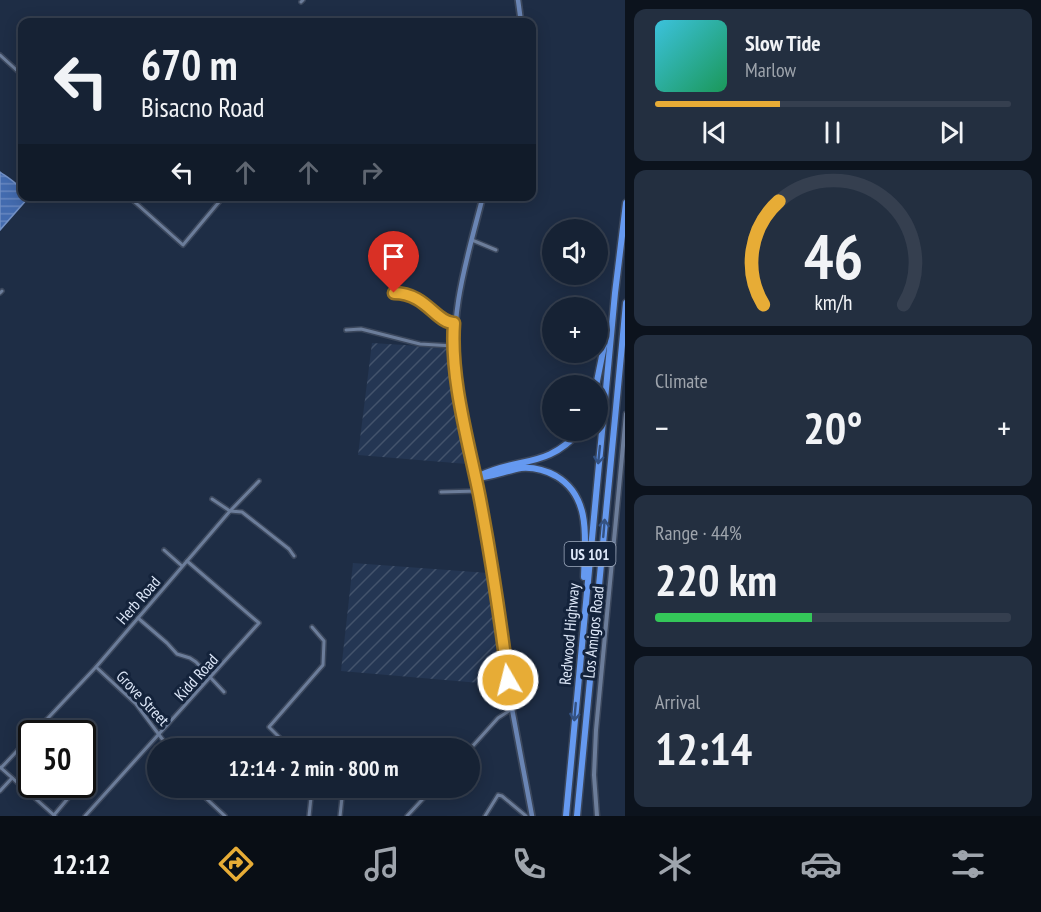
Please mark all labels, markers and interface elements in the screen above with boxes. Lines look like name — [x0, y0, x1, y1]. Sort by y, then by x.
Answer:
text: Slow Tide — [745, 29, 821, 57]
text: 670 m — [141, 37, 238, 92]
icon: left — [42, 42, 120, 120]
text: Marlow — [745, 57, 796, 83]
text: Bisacno Road — [141, 90, 264, 124]
icon: previous — [698, 116, 731, 149]
icon: pause — [816, 116, 849, 149]
icon: next — [935, 116, 968, 149]
icon: left — [166, 156, 199, 189]
icon: ahead — [229, 156, 262, 189]
icon: ahead — [292, 156, 325, 189]
icon: right — [355, 156, 388, 189]
text: 46 — [803, 215, 863, 296]
map controls — [542, 219, 608, 441]
button: sound — [542, 219, 608, 285]
pin — [368, 231, 419, 293]
icon: arrive — [377, 240, 410, 273]
text: km/h — [814, 288, 852, 316]
button: + — [542, 297, 608, 363]
text: Climate — [655, 368, 708, 394]
button: − — [542, 375, 608, 441]
text: 20° — [803, 398, 863, 456]
text: − — [655, 406, 669, 449]
text: + — [997, 406, 1011, 449]
one-way arrow — [593, 445, 604, 465]
one-way arrow — [599, 518, 610, 538]
text: Range · 44% — [655, 520, 742, 546]
road number: US 101 — [564, 542, 616, 566]
text: 220 km — [655, 550, 777, 608]
street label: Herb Road — [112, 572, 164, 628]
street label: Redwood Highway — [555, 582, 583, 686]
street label: Los Amigos Road — [578, 585, 608, 679]
position arrow — [476, 648, 540, 712]
street label: Kidd Road — [170, 649, 222, 704]
street label: Grove Street — [112, 666, 174, 730]
text: Arrival — [655, 689, 700, 715]
one-way arrow — [569, 702, 580, 722]
text: 12:14 — [655, 719, 752, 777]
speed limit sign: 50 — [18, 720, 96, 798]
text: 12:14 · 2 min · 800 m — [228, 754, 399, 782]
icon: directions — [215, 843, 257, 885]
icon: music — [361, 843, 403, 885]
icon: phone — [508, 843, 550, 885]
icon: climate — [654, 843, 696, 885]
icon: car — [800, 843, 842, 885]
icon: filters — [947, 843, 989, 885]
text: 12:12 — [52, 847, 111, 881]

